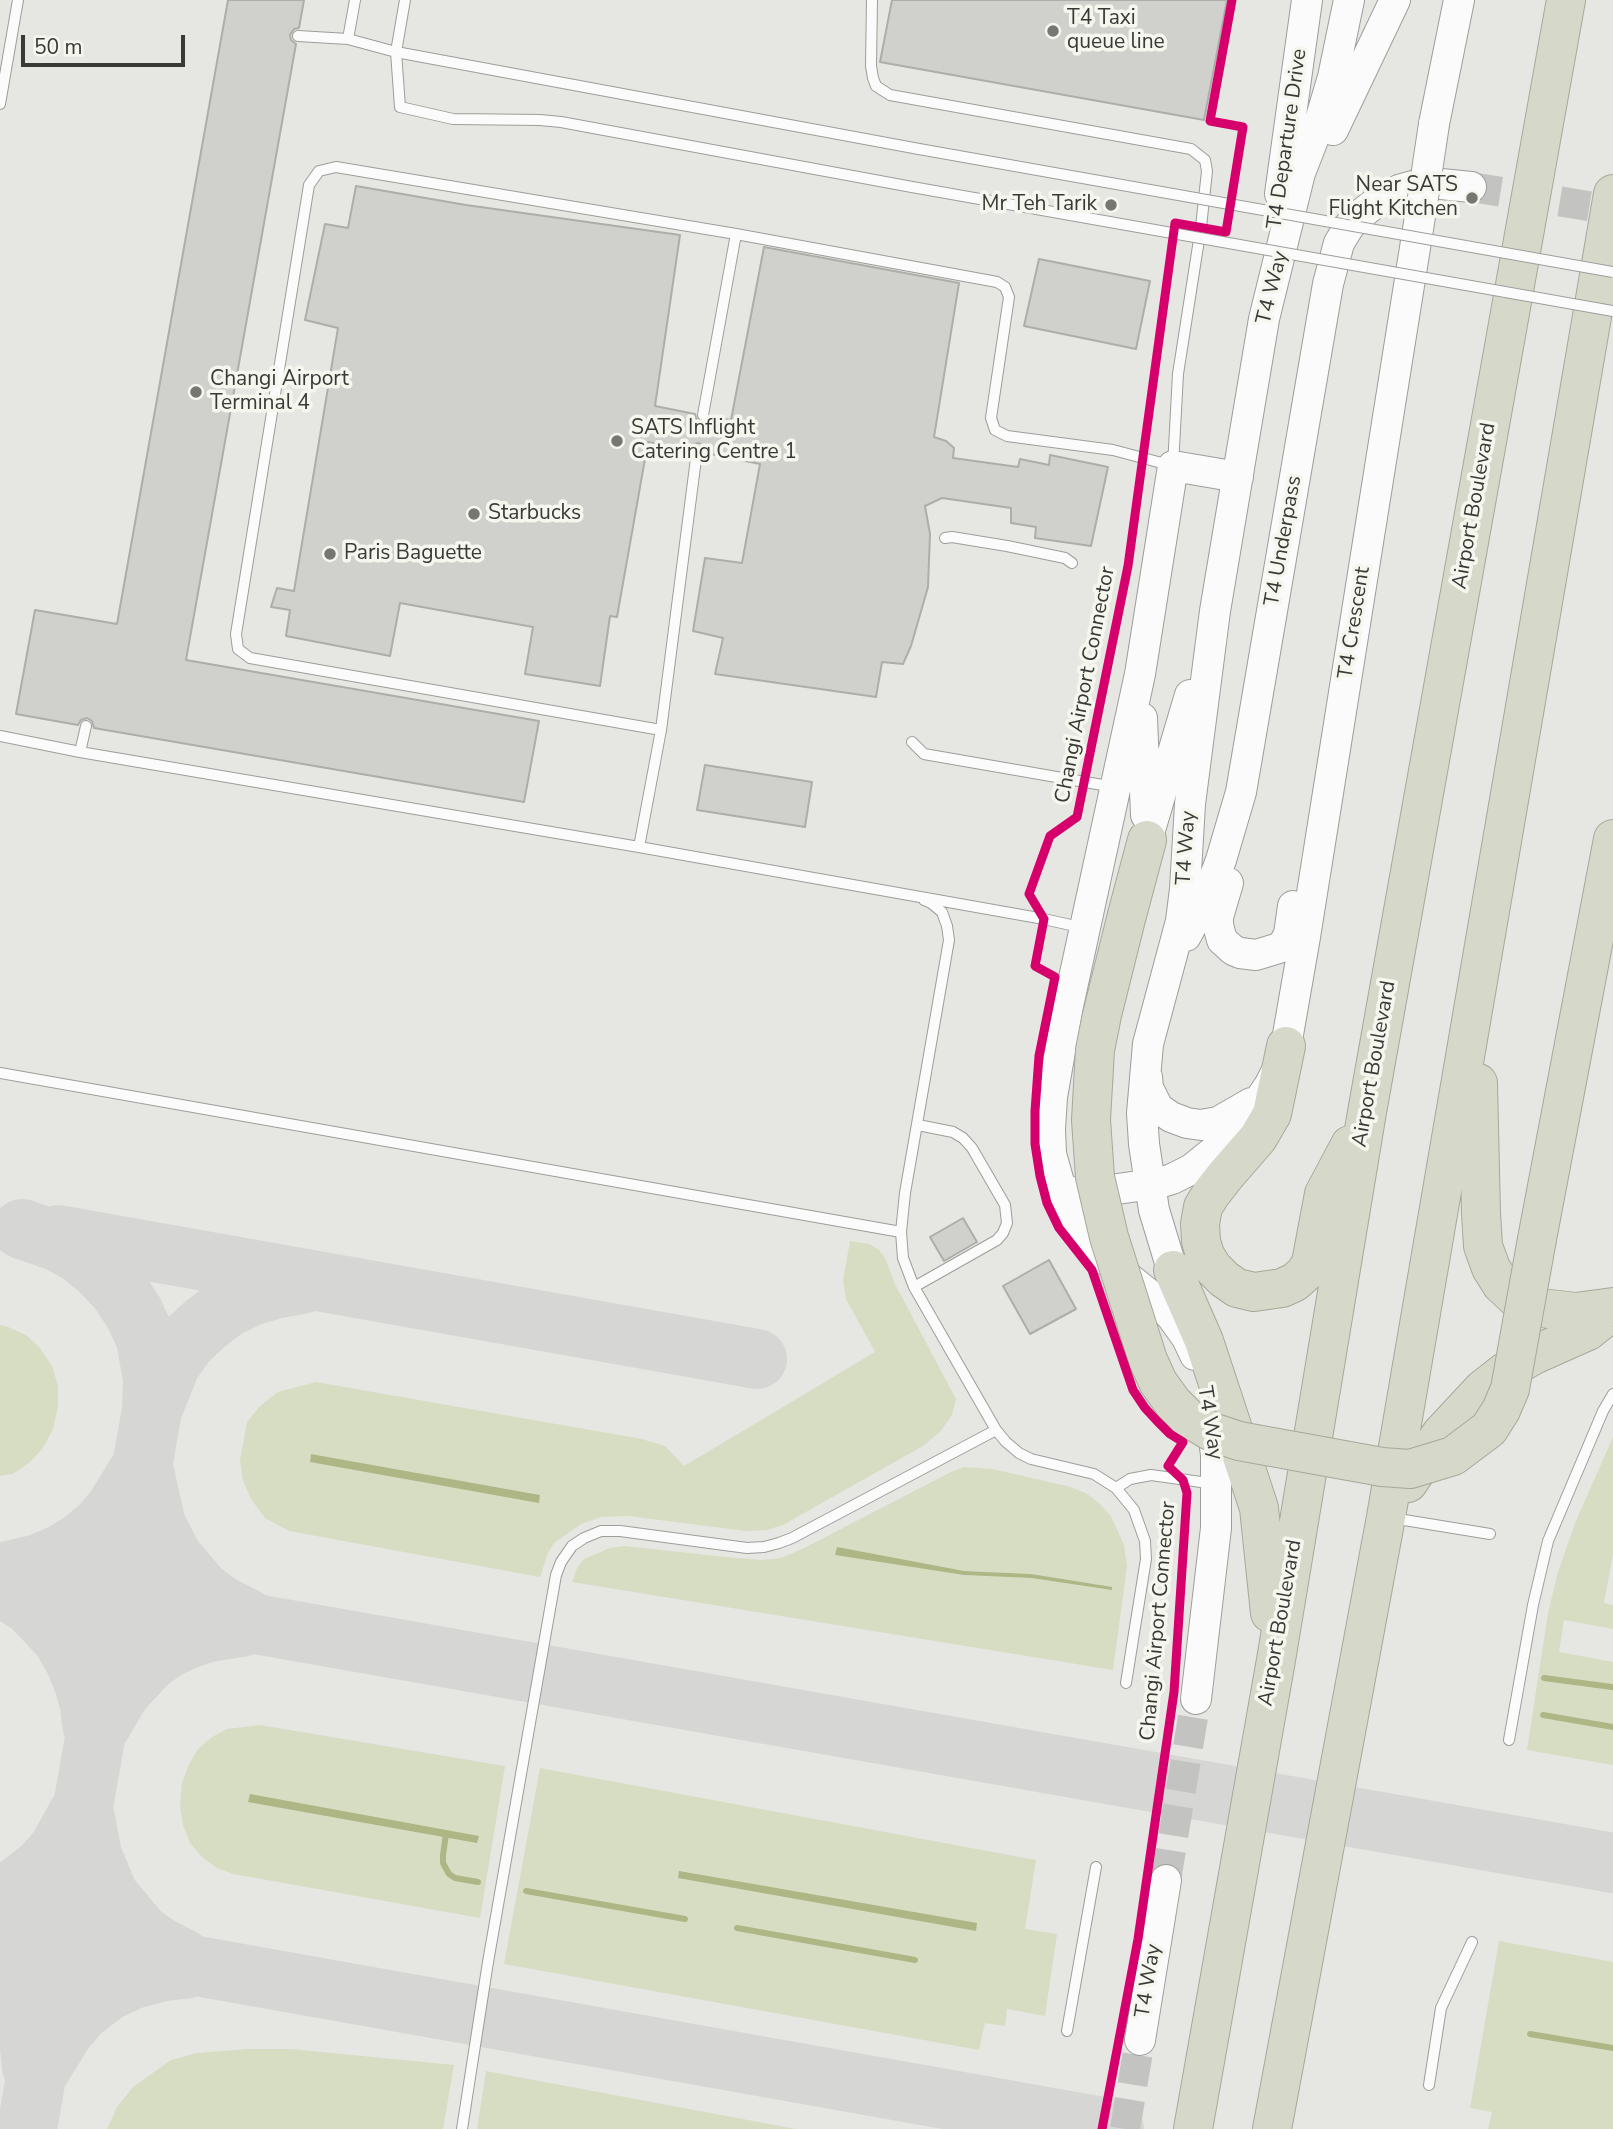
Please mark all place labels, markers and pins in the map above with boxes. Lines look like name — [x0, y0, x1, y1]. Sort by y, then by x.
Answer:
place label: T4 Taxi queue line — [1067, 6, 1165, 56]
marker: T4 Taxi queue line — [1045, 23, 1061, 39]
place label: Near SATS Flight Kitchen — [1328, 173, 1458, 223]
marker: Near SATS Flight Kitchen — [1464, 190, 1480, 206]
place label: Mr Teh Tarik — [982, 192, 1097, 218]
marker: Mr Teh Tarik — [1103, 197, 1119, 213]
place label: Changi Airport Terminal 4 — [210, 367, 349, 417]
marker: Changi Airport Terminal 4 — [188, 384, 204, 400]
place label: SATS Inflight Catering Centre 1 — [631, 416, 797, 466]
marker: SATS Inflight Catering Centre 1 — [609, 433, 625, 449]
place label: Starbucks — [488, 501, 581, 527]
marker: Starbucks — [466, 506, 482, 522]
place label: Paris Baguette — [344, 541, 482, 567]
marker: Paris Baguette — [322, 546, 338, 562]

